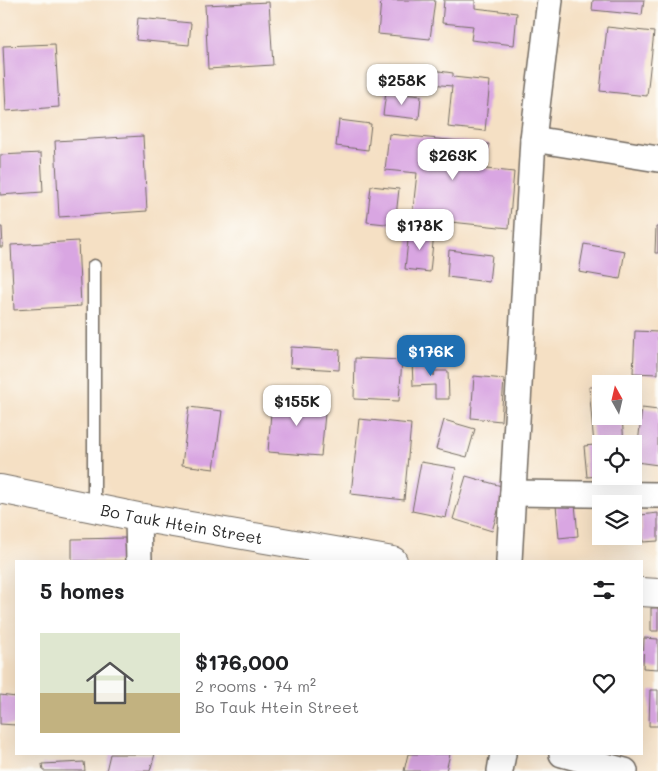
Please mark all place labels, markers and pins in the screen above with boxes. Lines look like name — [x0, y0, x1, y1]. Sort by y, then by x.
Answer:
pin: $258K — [367, 64, 437, 106]
pin: $263K — [418, 138, 488, 181]
pin: $178K — [385, 208, 455, 251]
pin: $176K — [396, 334, 466, 377]
pin: $155K — [262, 384, 332, 427]

